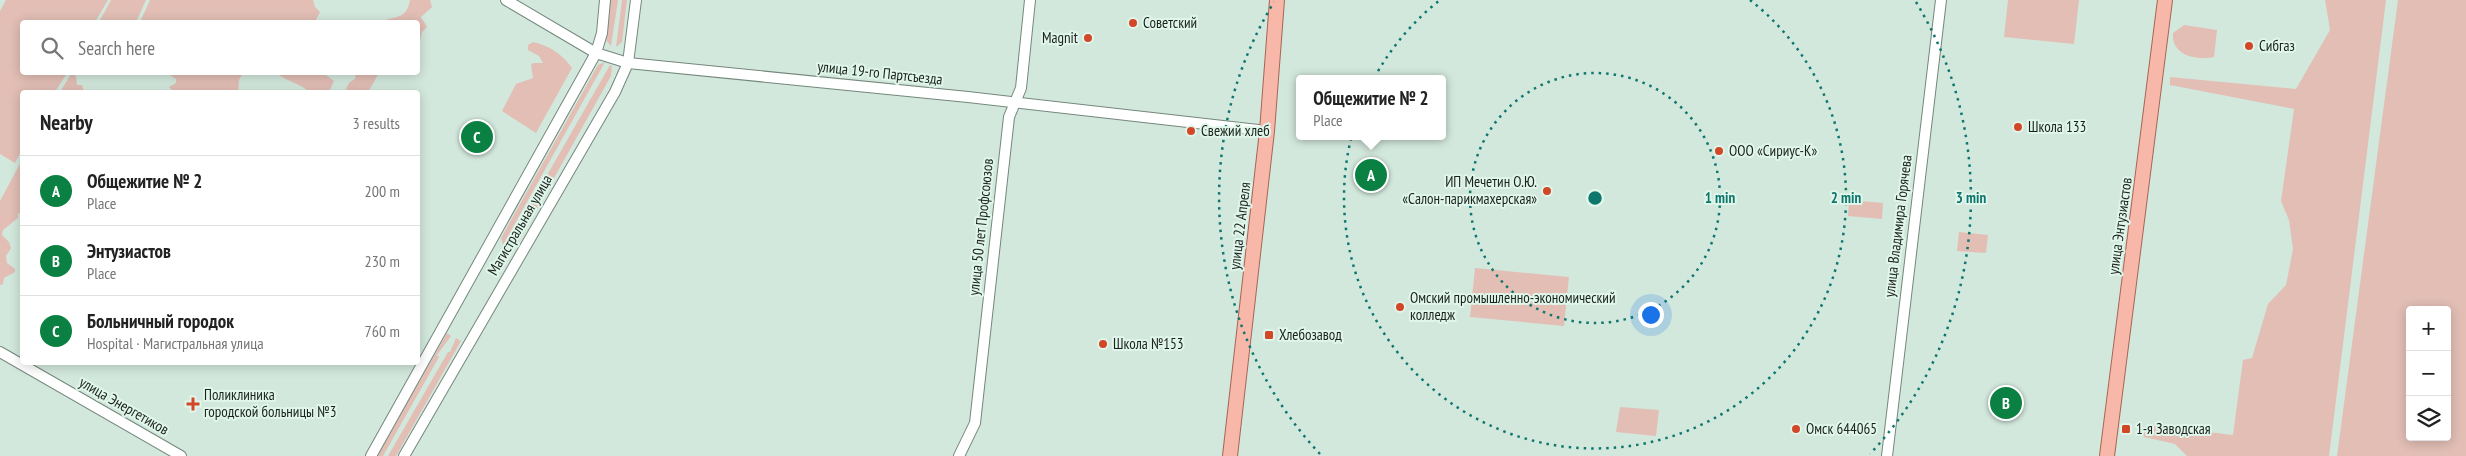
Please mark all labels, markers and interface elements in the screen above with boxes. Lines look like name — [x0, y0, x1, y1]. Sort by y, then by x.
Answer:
place label: Советский — [1143, 13, 1197, 32]
marker: Советский — [1127, 17, 1139, 29]
search box — [20, 20, 420, 75]
place label: Magnit — [1042, 28, 1078, 47]
marker: Magnit — [1082, 32, 1094, 44]
icon: search — [38, 34, 66, 62]
text: Search here — [78, 36, 155, 60]
place label: Сибгаз — [2259, 36, 2295, 55]
marker: Сибгаз — [2243, 40, 2255, 52]
street label: улица 19-го Партсъезда — [816, 56, 944, 89]
popup — [1296, 75, 1446, 140]
text: Общежитие № 2 — [1313, 86, 1429, 110]
text: Nearby — [40, 109, 93, 136]
text: Place — [1313, 110, 1343, 130]
text: 3 results — [353, 113, 400, 133]
place label: Школа 133 — [2028, 117, 2086, 136]
pin: C — [461, 118, 493, 156]
place label: Свежий хлеб — [1201, 121, 1270, 140]
marker: Школа 133 — [2012, 121, 2024, 133]
marker: Свежий хлеб — [1185, 125, 1197, 137]
place label: ООО «Сириус-К» — [1729, 141, 1817, 160]
marker: ООО «Сириус-К» — [1713, 145, 1725, 157]
street label: улица Владимира Горячева — [1879, 154, 1916, 298]
pin: A — [1355, 156, 1387, 194]
street label: улица 50 лет Профсоюзов — [964, 157, 997, 296]
text: Общежитие № 2 — [87, 169, 202, 193]
street label: Магистральная улица — [483, 171, 556, 278]
place label: ИП Мечетин О.Ю. «Салон-парикмахерская» — [1402, 172, 1537, 208]
street label: улица Энтузиастов — [2103, 176, 2136, 276]
text: A — [52, 181, 60, 201]
text: 200 m — [365, 181, 400, 201]
street label: улица 22 Апреля — [1225, 181, 1254, 271]
marker: ИП Мечетин О.Ю. «Салон-парикмахерская» — [1541, 185, 1553, 197]
text: 1 min — [1705, 188, 1735, 207]
text: 2 min — [1831, 188, 1861, 207]
text: 3 min — [1956, 188, 1986, 207]
centre of rings — [1586, 189, 1604, 207]
text: Place — [87, 193, 116, 213]
text: Энтузиастов — [87, 239, 171, 263]
text: B — [52, 251, 60, 271]
text: 230 m — [365, 251, 400, 271]
text: Place — [87, 263, 116, 283]
place label: Омский промышленно-экономический колледж — [1410, 288, 1615, 324]
marker: Омский промышленно-экономический колледж — [1394, 301, 1406, 313]
your location — [1638, 302, 1664, 328]
map controls — [2406, 306, 2451, 441]
button: + — [2406, 306, 2451, 351]
text: Больничный городок — [87, 309, 234, 333]
text: C — [52, 321, 60, 341]
text: 760 m — [365, 321, 400, 341]
place label: Хлебозавод — [1279, 325, 1342, 344]
marker: Хлебозавод — [1263, 329, 1275, 341]
text: Hospital · Магистральная улица — [87, 333, 264, 353]
place label: Школа №153 — [1113, 334, 1184, 353]
marker: Школа №153 — [1097, 338, 1109, 350]
button: − — [2406, 351, 2451, 396]
street label: улица Энергетиков — [76, 372, 172, 439]
pin: B — [1990, 384, 2022, 422]
place label: Поликлиника городской больницы №3 — [204, 385, 336, 421]
button: layers — [2406, 396, 2451, 441]
marker: Поликлиника городской больницы №3 — [186, 397, 200, 411]
place label: Омск 644065 — [1806, 419, 1877, 438]
place label: 1-я Заводская — [2136, 419, 2211, 438]
marker: Омск 644065 — [1790, 423, 1802, 435]
marker: 1-я Заводская — [2120, 423, 2132, 435]

